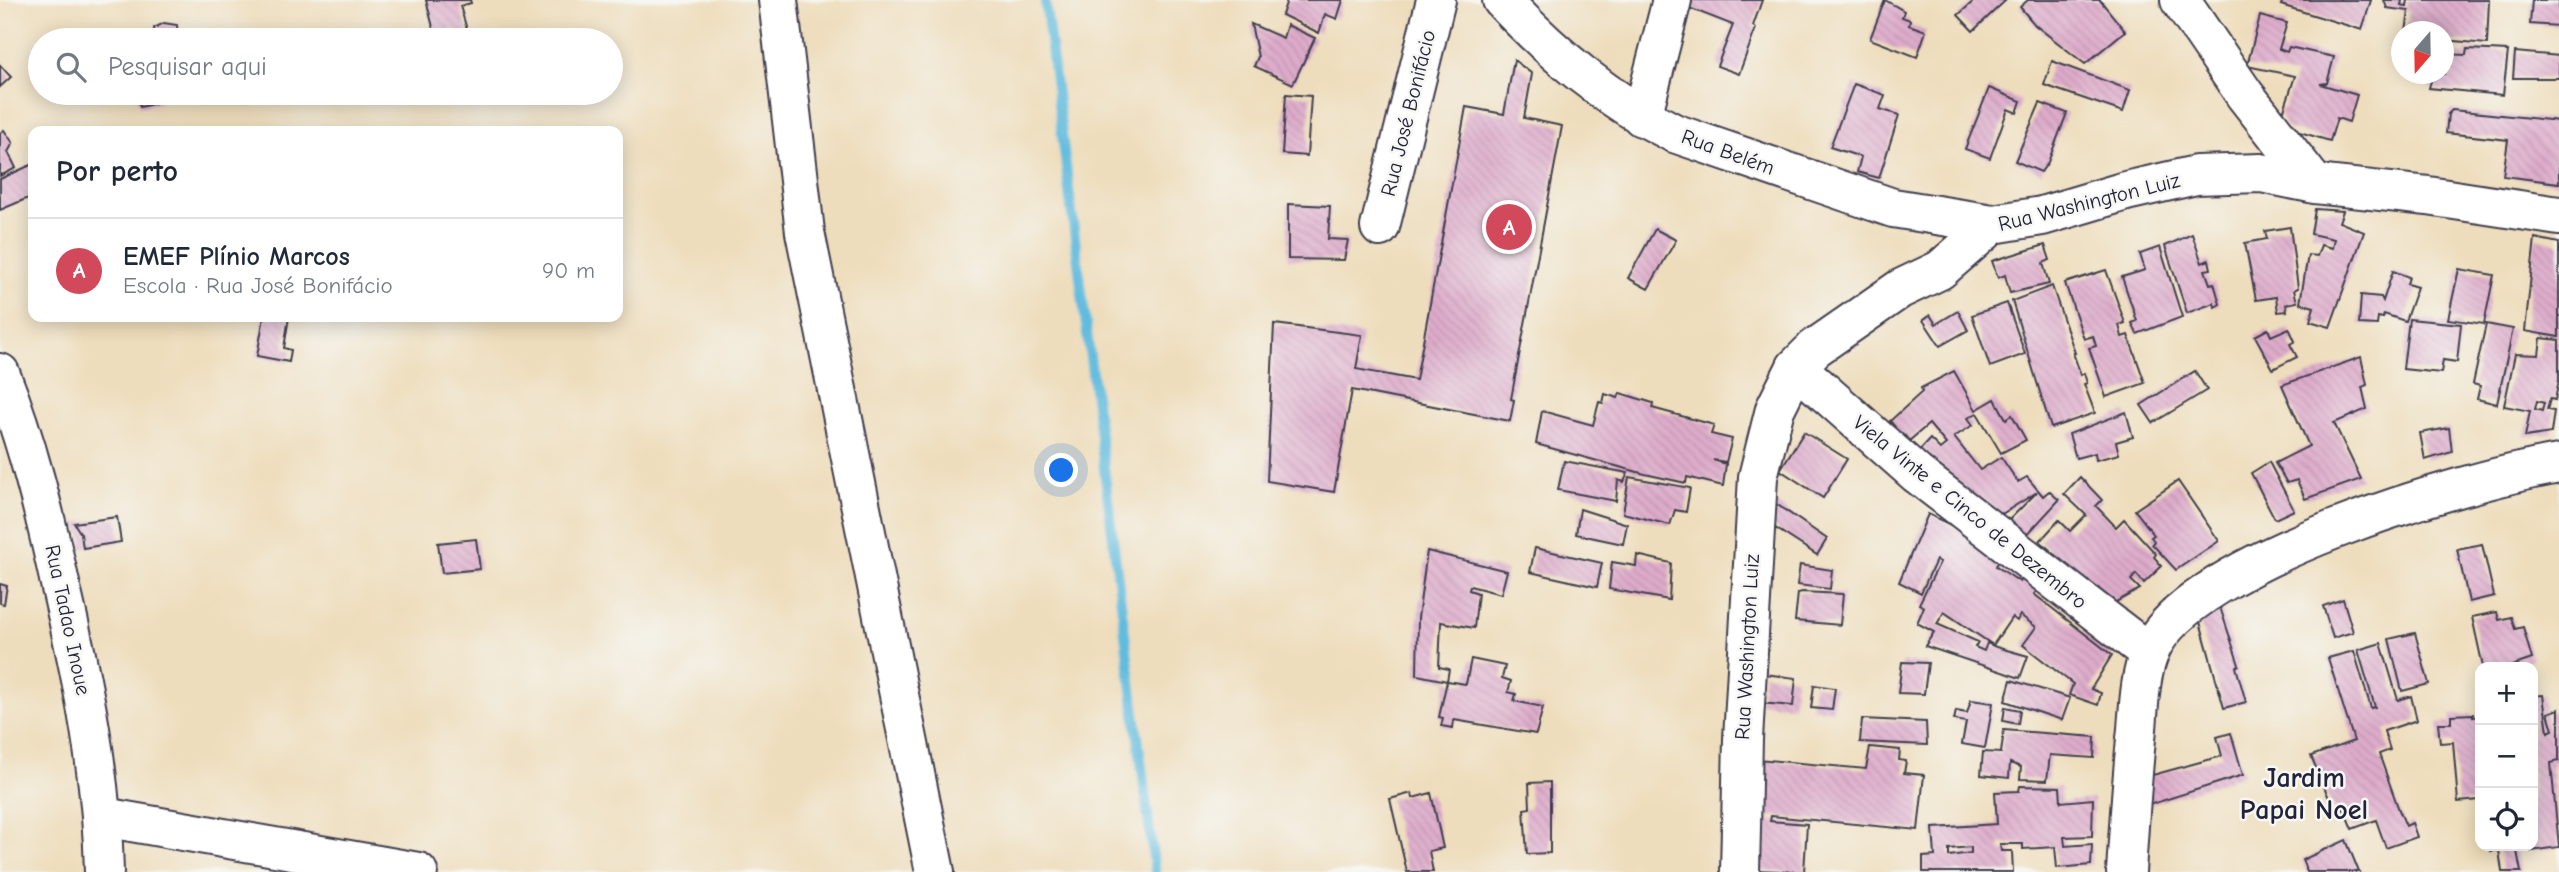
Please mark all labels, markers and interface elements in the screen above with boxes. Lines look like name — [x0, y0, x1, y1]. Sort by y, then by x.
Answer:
north arrow — [2391, 21, 2454, 84]
street label: Rua José Bonifácio — [1376, 27, 1440, 199]
search box — [28, 28, 623, 105]
icon: search — [52, 48, 90, 86]
text: Pesquisar aqui — [108, 52, 267, 82]
street label: Rua Belém — [1678, 124, 1778, 180]
text: Por perto — [56, 154, 178, 189]
street label: Rua Washington Luiz — [1996, 168, 2182, 236]
pin: A — [1486, 201, 1532, 253]
text: EMEF Plínio Marcos — [123, 242, 350, 272]
text: A — [73, 257, 85, 284]
text: 90 m — [542, 257, 595, 284]
text: Escola · Rua José Bonifácio — [123, 272, 393, 299]
street label: Viela Vinte e Cinco de Dezembro — [1848, 410, 2092, 614]
your location — [1044, 453, 1078, 487]
street label: Rua Tadao Inoue — [40, 543, 96, 697]
street label: Rua Washington Luiz — [1730, 553, 1764, 741]
map controls — [2475, 662, 2538, 851]
button: + — [2475, 662, 2538, 725]
button: − — [2475, 725, 2538, 788]
district label: Jardim Papai Noel — [2240, 762, 2368, 826]
button: locate — [2475, 788, 2538, 851]

